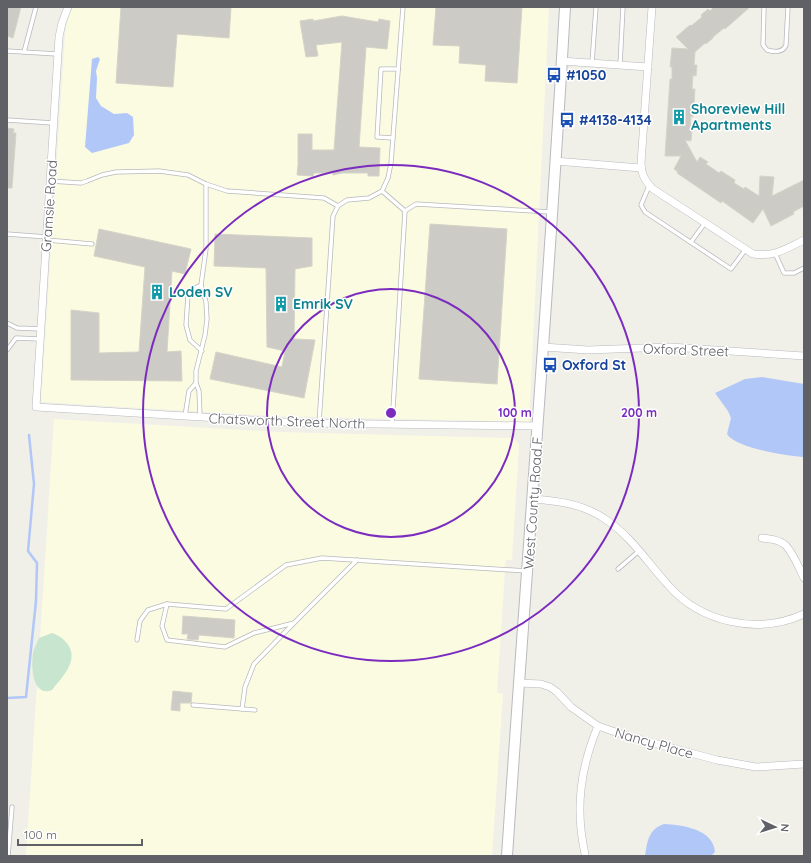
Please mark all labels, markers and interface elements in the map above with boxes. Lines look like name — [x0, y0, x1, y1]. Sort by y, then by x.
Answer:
bus stop icon: #1050 — [545, 66, 563, 84]
place label: #1050 — [566, 66, 607, 84]
place label: Shoreview Hill Apartments — [691, 100, 785, 134]
building icon: Shoreview Hill Apartments — [670, 108, 688, 126]
bus stop icon: #4138-4134 — [558, 111, 576, 129]
place label: #4138-4134 — [579, 111, 652, 129]
street label: Gramsie Road — [37, 159, 61, 253]
building icon: Loden SV — [148, 283, 166, 301]
place label: Loden SV — [169, 283, 233, 301]
building icon: Emrik SV — [272, 295, 290, 313]
place label: Emrik SV — [293, 295, 354, 313]
street label: Oxford Street — [643, 340, 730, 361]
bus stop icon: Oxford St — [541, 356, 559, 374]
place label: Oxford St — [562, 356, 627, 374]
text: 100 m — [498, 405, 532, 420]
text: 200 m — [621, 405, 657, 420]
centre of rings — [384, 406, 398, 420]
street label: Chatsworth Street North — [208, 409, 366, 433]
street label: West County Road F — [519, 436, 547, 570]
street label: Nancy Place — [613, 723, 695, 763]
north arrow — [755, 807, 795, 847]
scale bar — [18, 821, 142, 847]
text: N — [778, 823, 792, 832]
text: 100 m — [24, 827, 57, 842]

